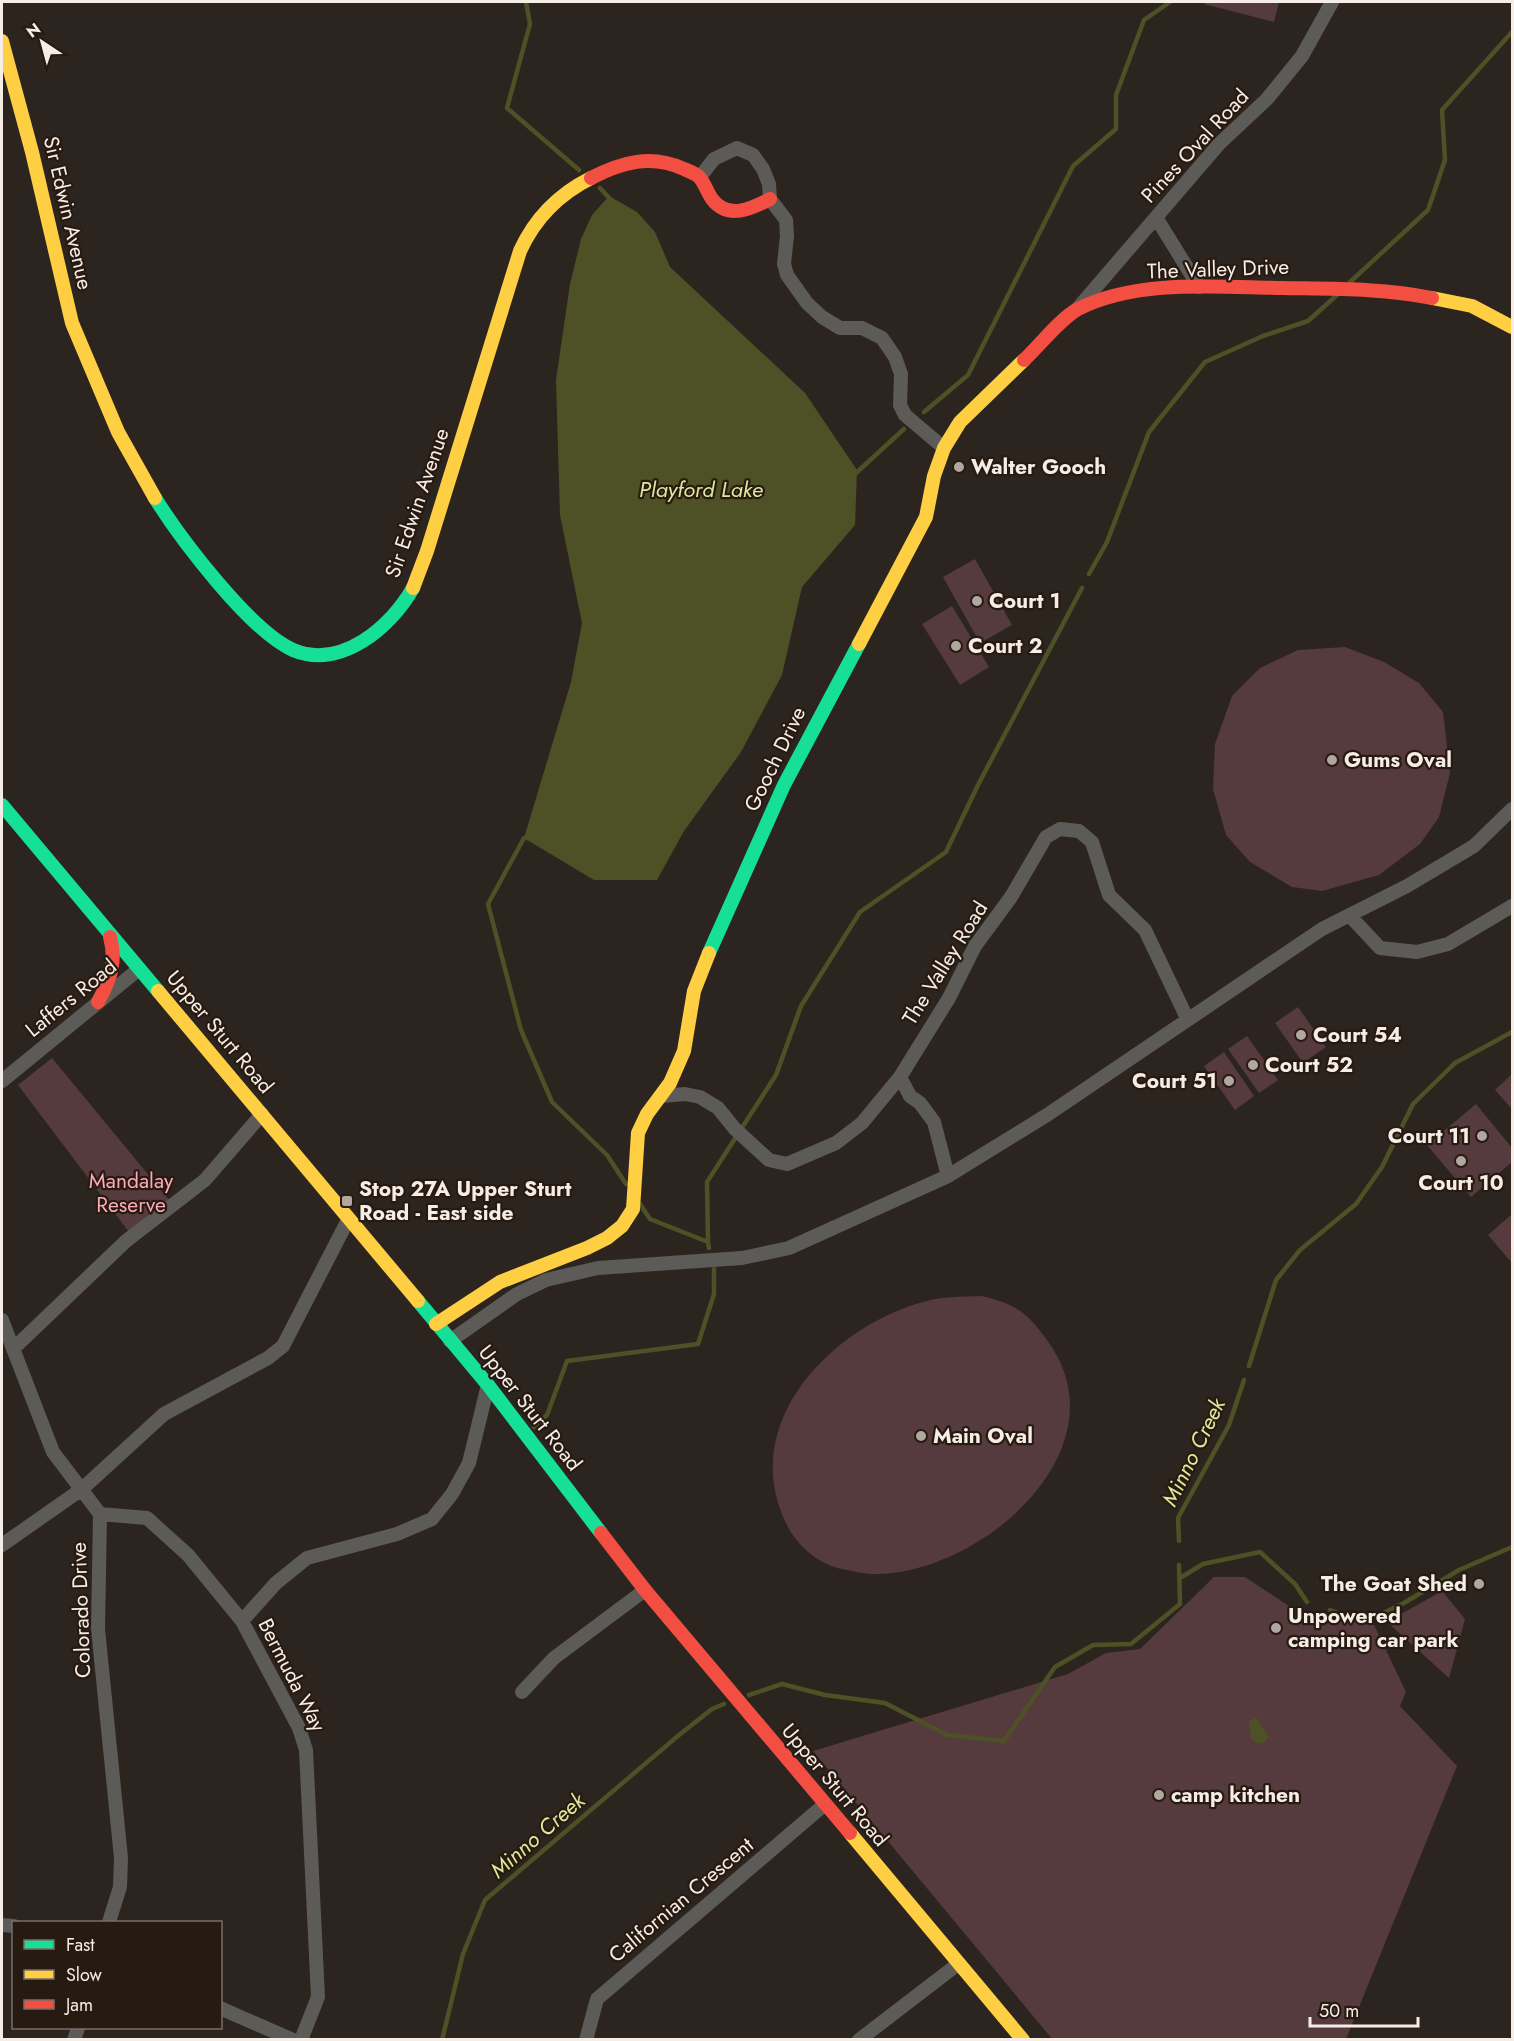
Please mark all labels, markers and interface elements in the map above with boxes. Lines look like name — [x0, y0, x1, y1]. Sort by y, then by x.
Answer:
north arrow — [12, 12, 72, 72]
text: N — [22, 17, 45, 43]
street label: Pines Oval Road — [1134, 82, 1256, 210]
street label: Sir Edwin Avenue — [36, 133, 100, 293]
street label: The Valley Drive — [1146, 252, 1290, 286]
street label: Sir Edwin Avenue — [377, 424, 457, 582]
place label: Walter Gooch — [971, 452, 1106, 482]
marker: Walter Gooch — [952, 460, 966, 474]
water label: Playford Lake — [639, 473, 763, 505]
place label: Court 1 — [989, 586, 1060, 616]
marker: Court 1 — [970, 594, 984, 608]
place label: Court 2 — [968, 631, 1043, 661]
marker: Court 2 — [949, 639, 963, 653]
street label: Gooch Drive — [737, 701, 813, 816]
place label: Gums Oval — [1344, 745, 1452, 775]
marker: Gums Oval — [1325, 753, 1339, 767]
street label: The Valley Road — [895, 895, 995, 1031]
street label: Laffers Road — [19, 952, 123, 1044]
street label: Upper Sturt Road — [159, 964, 281, 1100]
place label: Court 54 — [1313, 1020, 1402, 1050]
marker: Court 54 — [1294, 1028, 1308, 1042]
place label: Court 52 — [1265, 1050, 1353, 1080]
marker: Court 52 — [1246, 1058, 1260, 1072]
place label: Court 51 — [1132, 1066, 1217, 1096]
marker: Court 51 — [1222, 1074, 1236, 1088]
place label: Court 11 — [1388, 1121, 1470, 1151]
marker: Court 11 — [1475, 1129, 1489, 1143]
marker: Court 10 — [1454, 1154, 1468, 1168]
park label: Mandalay Reserve — [89, 1166, 174, 1220]
place label: Court 10 — [1418, 1168, 1504, 1198]
place label: Stop 27A Upper Sturt Road - East side — [359, 1174, 572, 1228]
marker: Stop 27A Upper Sturt Road - East side — [340, 1194, 354, 1208]
street label: Upper Sturt Road — [471, 1339, 589, 1477]
water label: Minno Creek — [1153, 1391, 1234, 1511]
place label: Main Oval — [933, 1421, 1033, 1451]
marker: Main Oval — [914, 1429, 928, 1443]
street label: Colorado Drive — [64, 1541, 98, 1678]
place label: The Goat Shed — [1321, 1569, 1467, 1599]
marker: The Goat Shed — [1472, 1577, 1486, 1591]
place label: Unpowered camping car park — [1288, 1601, 1459, 1655]
street label: Bermuda Way — [251, 1613, 334, 1737]
marker: Unpowered camping car park — [1269, 1621, 1283, 1635]
street label: Upper Sturt Road — [774, 1717, 896, 1853]
place label: camp kitchen — [1171, 1780, 1300, 1810]
water label: Minno Creek — [483, 1784, 593, 1885]
marker: camp kitchen — [1152, 1788, 1166, 1802]
street label: Californian Crescent — [602, 1830, 760, 1970]
legend — [12, 1921, 222, 2029]
text: Fast — [66, 1932, 95, 1958]
text: Slow — [66, 1962, 103, 1988]
scale bar — [1310, 1990, 1418, 2028]
text: Jam — [64, 1992, 93, 2018]
text: 50 m — [1319, 1998, 1359, 2024]

